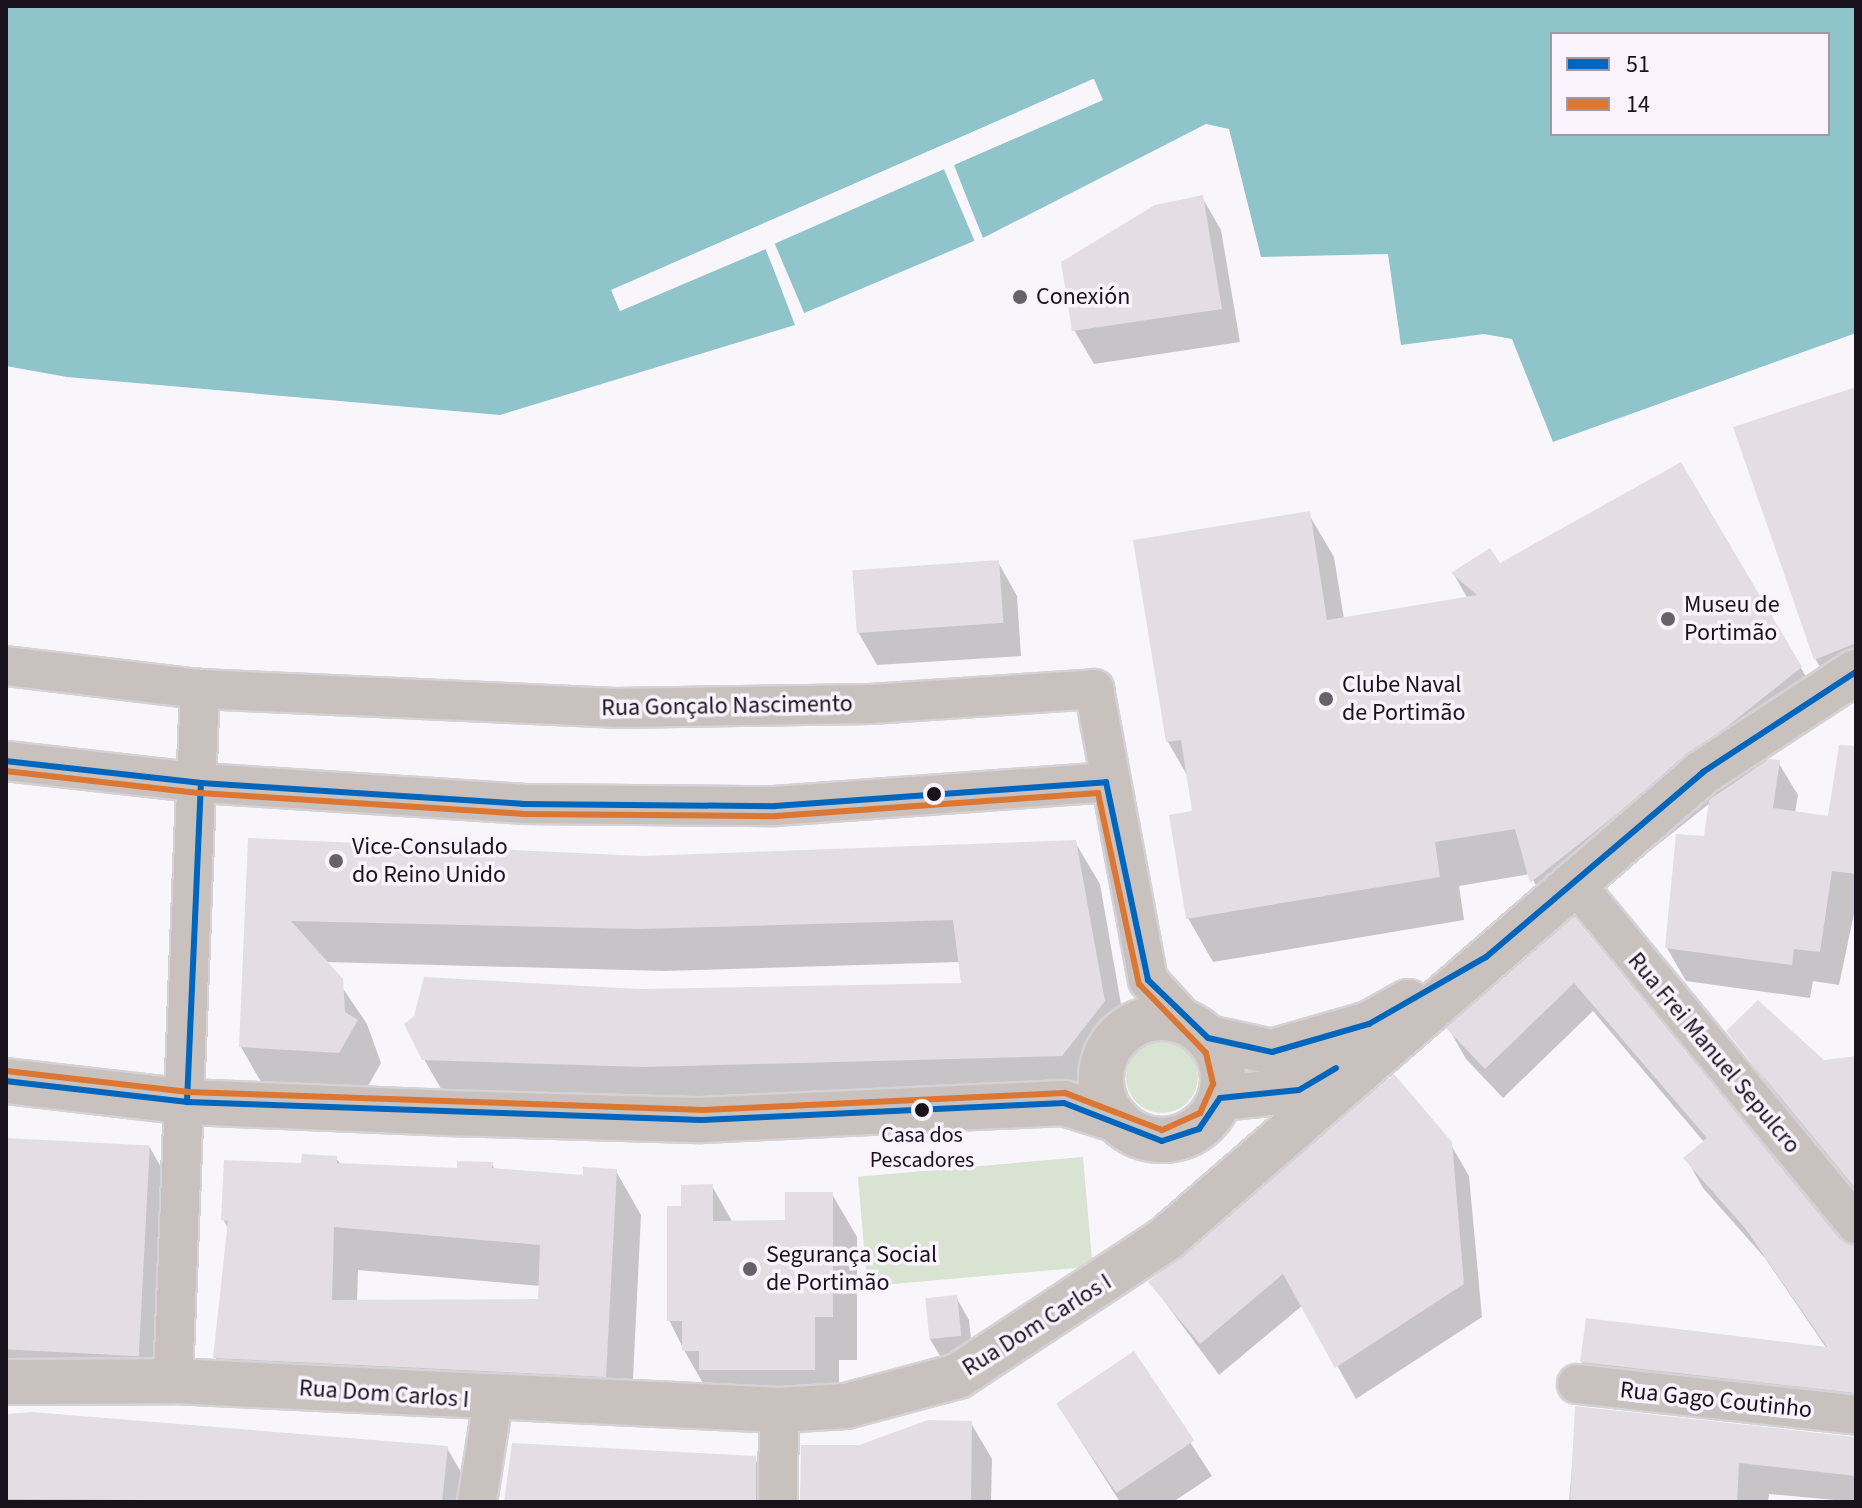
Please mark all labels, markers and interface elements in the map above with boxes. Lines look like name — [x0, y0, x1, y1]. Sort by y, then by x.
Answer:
legend — [1550, 32, 1830, 136]
text: 51 — [1626, 47, 1650, 82]
text: 14 — [1626, 87, 1650, 122]
place label: Conexión — [1036, 283, 1130, 311]
marker: Conexión — [1011, 288, 1029, 306]
place label: Museu de Portimão — [1684, 591, 1780, 647]
marker: Museu de Portimão — [1659, 610, 1677, 628]
place label: Clube Naval de Portimão — [1342, 671, 1465, 727]
street label: Rua Gonçalo Nascimento — [601, 689, 853, 723]
marker: Clube Naval de Portimão — [1317, 690, 1335, 708]
unlabelled marker — [926, 786, 942, 802]
place label: Vice-Consulado do Reino Unido — [352, 833, 508, 889]
marker: Vice-Consulado do Reino Unido — [327, 852, 345, 870]
street label: Rua Frei Manuel Sepulcro — [1621, 947, 1807, 1159]
marker: Casa dos Pescadores — [914, 1102, 930, 1118]
place label: Casa dos Pescadores — [870, 1122, 974, 1174]
place label: Segurança Social de Portimão — [766, 1241, 937, 1297]
marker: Segurança Social de Portimão — [741, 1260, 759, 1278]
street label: Rua Dom Carlos I — [957, 1268, 1117, 1382]
street label: Rua Dom Carlos I — [298, 1374, 470, 1414]
street label: Rua Gago Coutinho — [1618, 1376, 1814, 1424]

